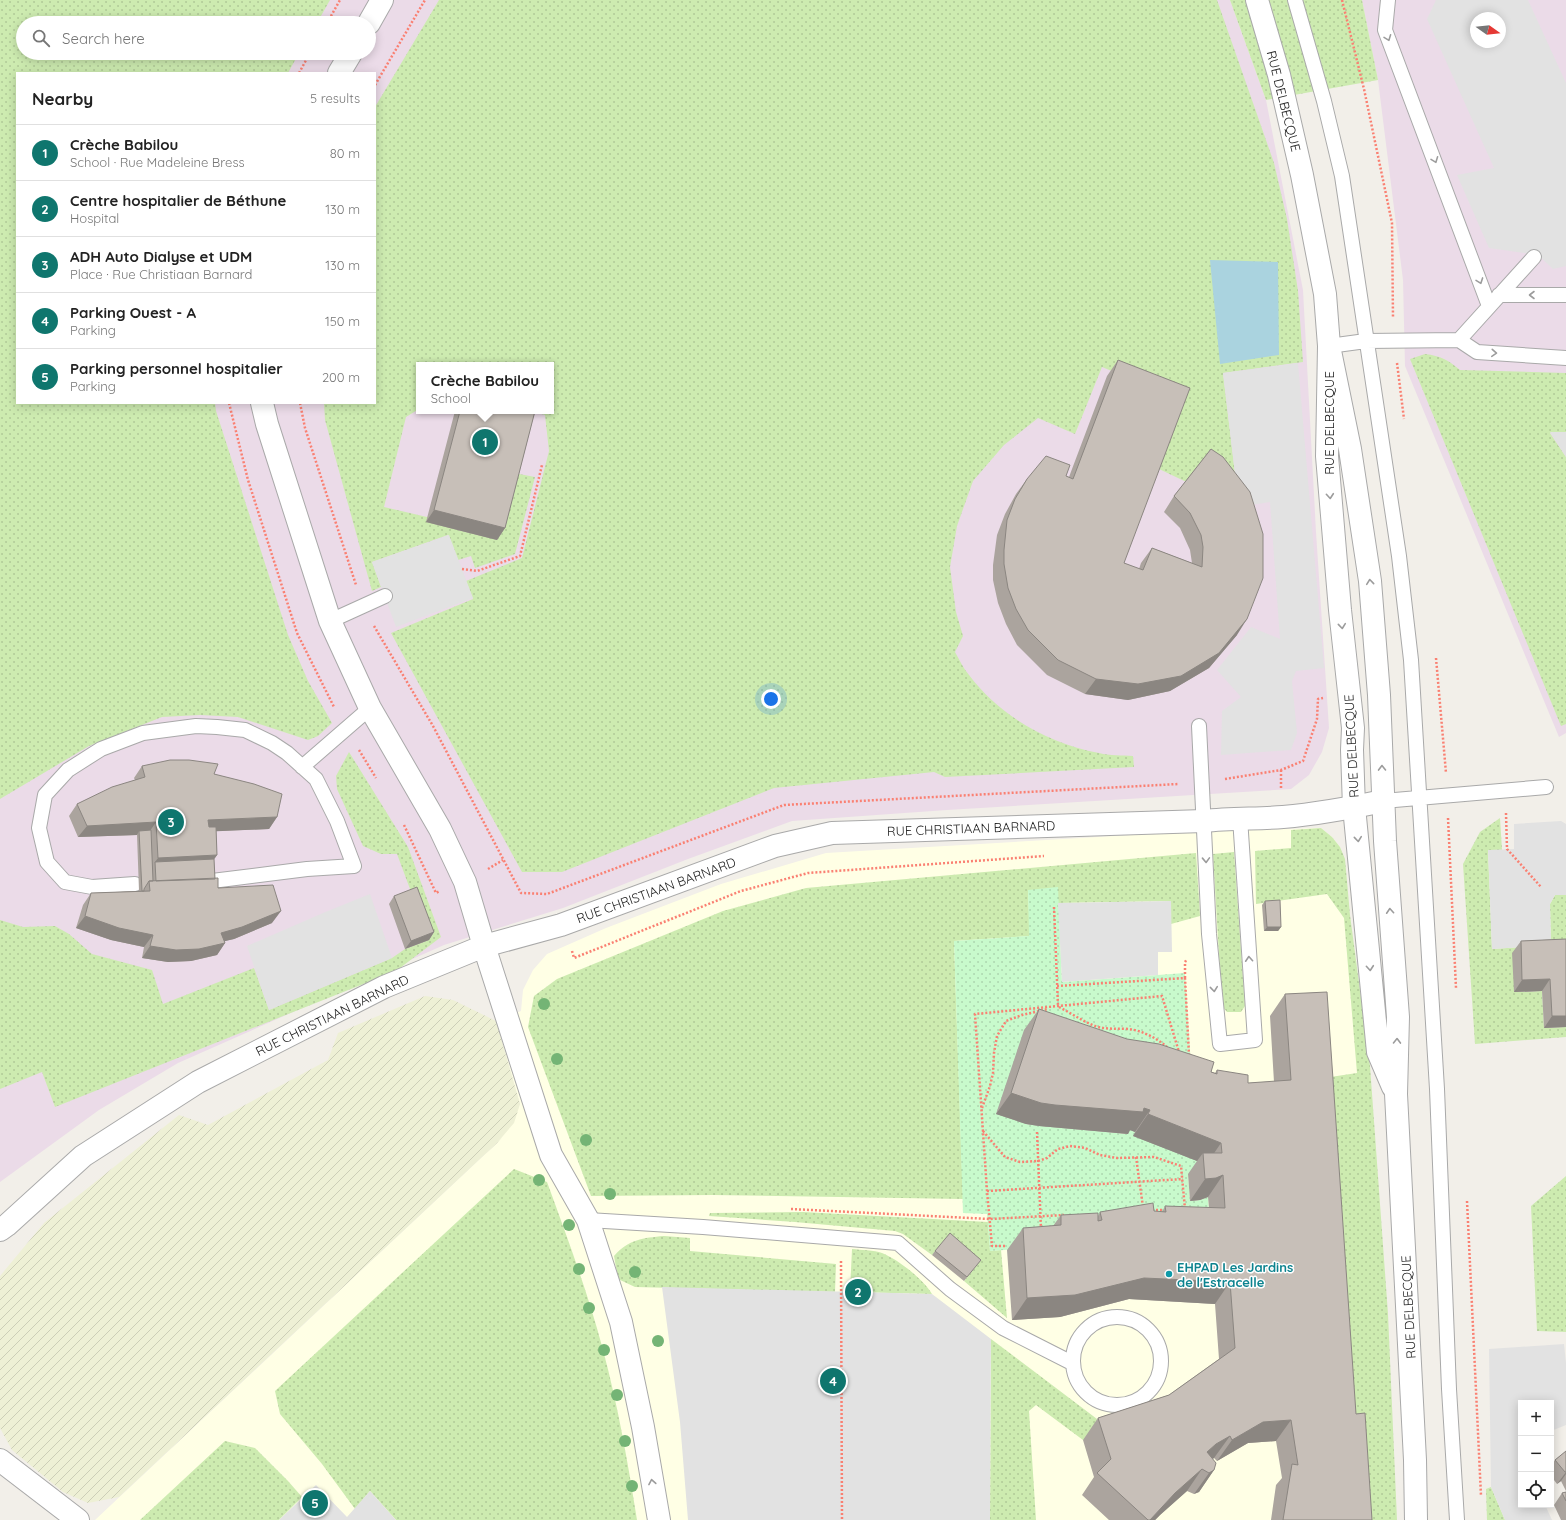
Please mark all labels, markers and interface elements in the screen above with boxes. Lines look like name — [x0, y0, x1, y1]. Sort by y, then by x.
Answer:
north arrow — [1470, 12, 1506, 48]
search box — [16, 16, 376, 60]
icon: search — [30, 27, 52, 49]
text: Search here — [62, 29, 145, 48]
one-way arrow — [1384, 35, 1392, 42]
street label: RUE DELBECQUE — [1264, 49, 1304, 153]
text: Nearby — [32, 88, 93, 109]
text: 5 results — [310, 90, 360, 106]
text: Crèche Babilou — [70, 135, 178, 154]
text: 1 — [42, 145, 48, 161]
text: 80 m — [330, 145, 360, 161]
text: School · Rue Madeleine Bress — [70, 154, 245, 170]
one-way arrow — [1430, 156, 1438, 163]
text: Centre hospitalier de Béthune — [70, 191, 286, 210]
text: 2 — [41, 201, 49, 217]
text: 130 m — [325, 201, 360, 217]
text: Hospital — [70, 210, 119, 226]
text: ADH Auto Dialyse et UDM — [70, 247, 252, 266]
text: 3 — [42, 257, 48, 273]
text: 130 m — [325, 257, 360, 273]
text: Place · Rue Christiaan Barnard — [70, 266, 252, 282]
one-way arrow — [1476, 278, 1484, 285]
one-way arrow — [1529, 291, 1535, 299]
text: Parking Ouest - A — [70, 303, 196, 322]
text: 4 — [41, 313, 49, 329]
text: 150 m — [325, 313, 360, 329]
text: Parking — [70, 322, 116, 338]
one-way arrow — [1491, 349, 1497, 358]
text: Parking personnel hospitalier — [70, 359, 283, 378]
popup — [416, 362, 554, 414]
text: 5 — [41, 369, 49, 385]
text: 200 m — [322, 369, 360, 385]
text: Crèche Babilou — [431, 371, 539, 390]
street label: RUE DELBECQUE — [1321, 371, 1337, 475]
text: Parking — [70, 378, 116, 394]
text: School — [431, 390, 471, 406]
pin: 1 — [472, 427, 498, 457]
one-way arrow — [1326, 493, 1335, 499]
one-way arrow — [1366, 579, 1375, 585]
one-way arrow — [1337, 623, 1346, 629]
your location — [761, 689, 781, 709]
street label: RUE DELBECQUE — [1340, 694, 1362, 798]
one-way arrow — [1378, 765, 1386, 771]
pin: 3 — [158, 807, 184, 837]
street label: RUE CHRISTIAAN BARNARD — [887, 817, 1055, 839]
one-way arrow — [1353, 836, 1362, 842]
street label: RUE CHRISTIAAN BARNARD — [574, 854, 738, 926]
one-way arrow — [1202, 857, 1210, 863]
one-way arrow — [1385, 908, 1394, 914]
one-way arrow — [1244, 956, 1253, 962]
one-way arrow — [1366, 965, 1375, 971]
street label: RUE CHRISTIAAN BARNARD — [253, 971, 411, 1059]
one-way arrow — [1209, 986, 1218, 992]
one-way arrow — [1393, 1038, 1401, 1044]
street label: RUE DELBECQUE — [1397, 1255, 1419, 1359]
place label: EHPAD Les Jardins de l'Estracelle — [1177, 1259, 1293, 1290]
marker: EHPAD Les Jardins de l'Estracelle — [1164, 1269, 1174, 1279]
pin: 2 — [845, 1277, 871, 1307]
pin: 4 — [820, 1366, 846, 1396]
map controls — [1518, 1400, 1554, 1508]
button: + — [1518, 1400, 1554, 1436]
button: − — [1518, 1436, 1554, 1472]
button: locate — [1518, 1472, 1554, 1508]
one-way arrow — [649, 1478, 657, 1485]
pin: 5 — [302, 1488, 328, 1518]

